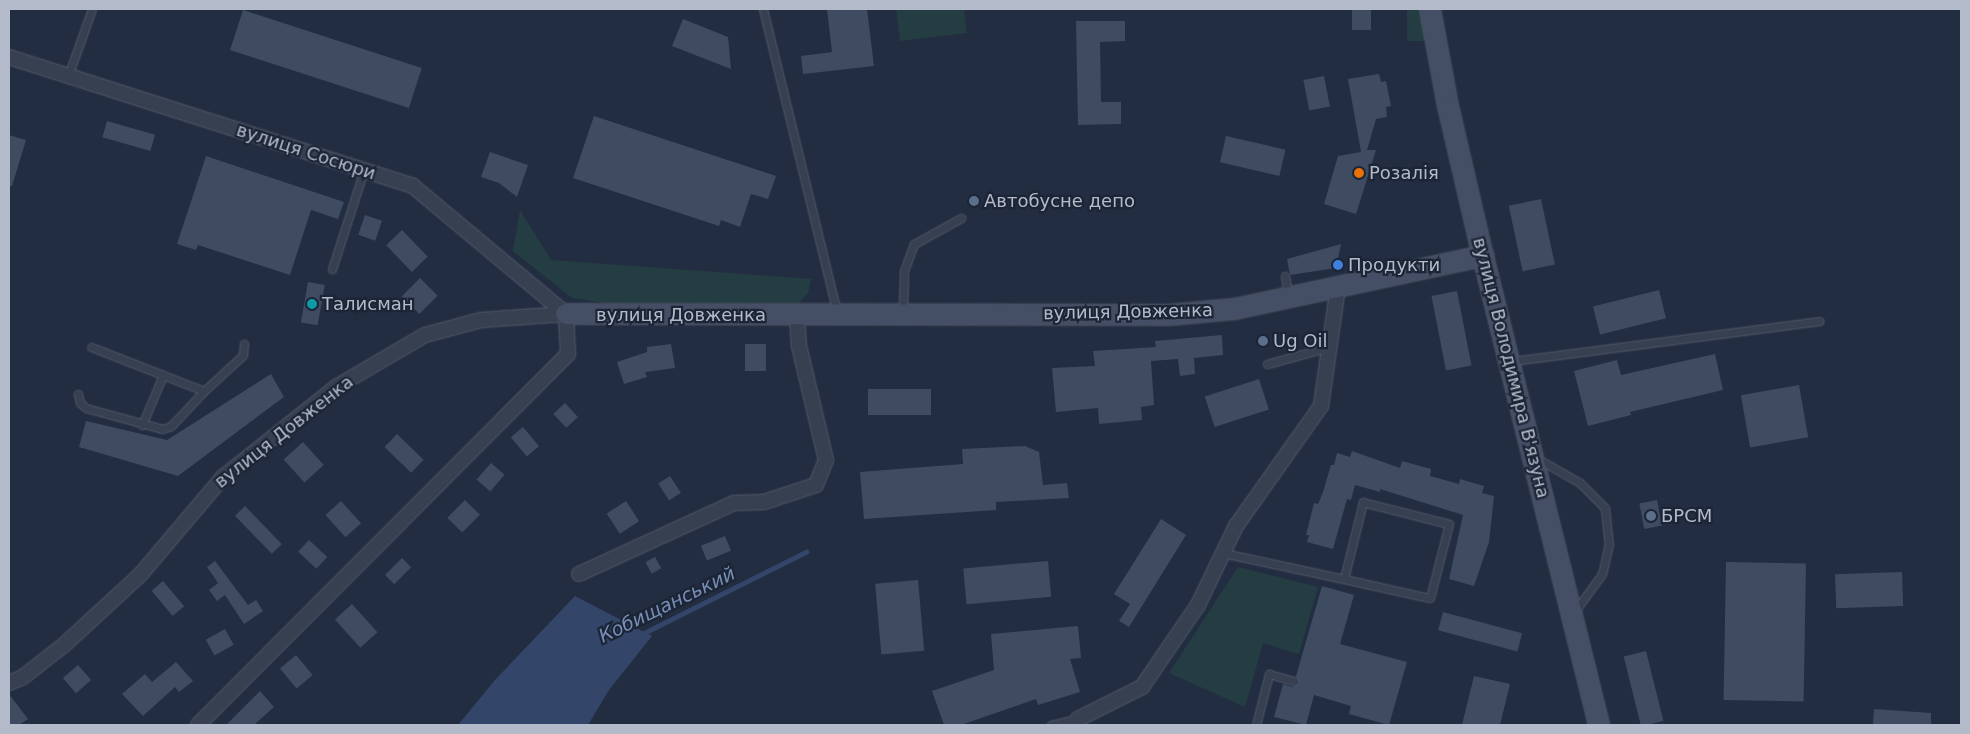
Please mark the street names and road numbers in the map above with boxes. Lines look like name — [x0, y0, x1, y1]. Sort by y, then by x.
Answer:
street label: вулиця Сосюри — [234, 119, 378, 185]
street label: вулиця Володимира В'язуна — [1468, 235, 1554, 501]
street label: вулиця Довженка — [1043, 300, 1213, 324]
street label: вулиця Довженка — [596, 304, 766, 326]
street label: вулиця Довженка — [210, 371, 358, 493]

